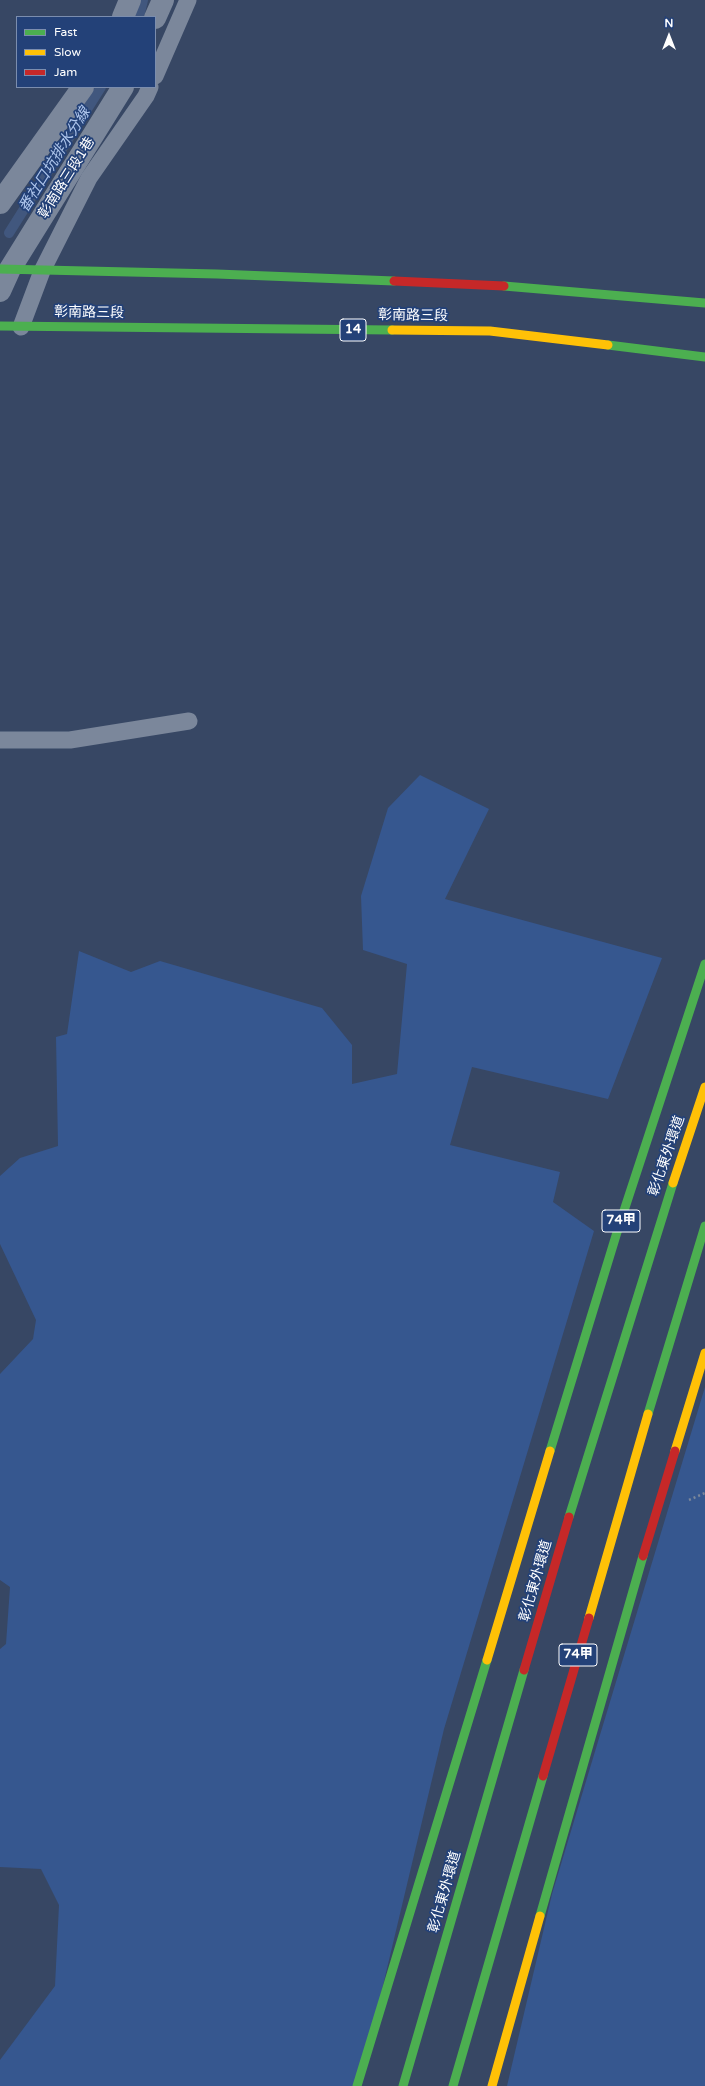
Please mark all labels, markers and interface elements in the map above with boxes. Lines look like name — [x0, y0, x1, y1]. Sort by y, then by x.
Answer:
legend — [16, 16, 156, 88]
north arrow — [649, 16, 689, 56]
text: N — [665, 17, 673, 30]
text: Fast — [54, 25, 77, 39]
text: Slow — [54, 45, 81, 59]
text: Jam — [54, 65, 77, 79]
water label: 番社口坑排水分線 — [16, 104, 94, 216]
street label: 彰南路三段1巷 — [35, 134, 99, 222]
street label: 彰南路三段 — [54, 304, 124, 322]
street label: 彰南路三段 — [378, 307, 448, 325]
road number: 14 — [340, 319, 366, 341]
street label: 彰化東外環道 — [645, 1114, 689, 1198]
road number: 74甲 — [602, 1210, 640, 1232]
street label: 彰化東外環道 — [516, 1538, 556, 1624]
road number: 74甲 — [559, 1644, 597, 1666]
street label: 彰化東外環道 — [425, 1849, 465, 1935]

